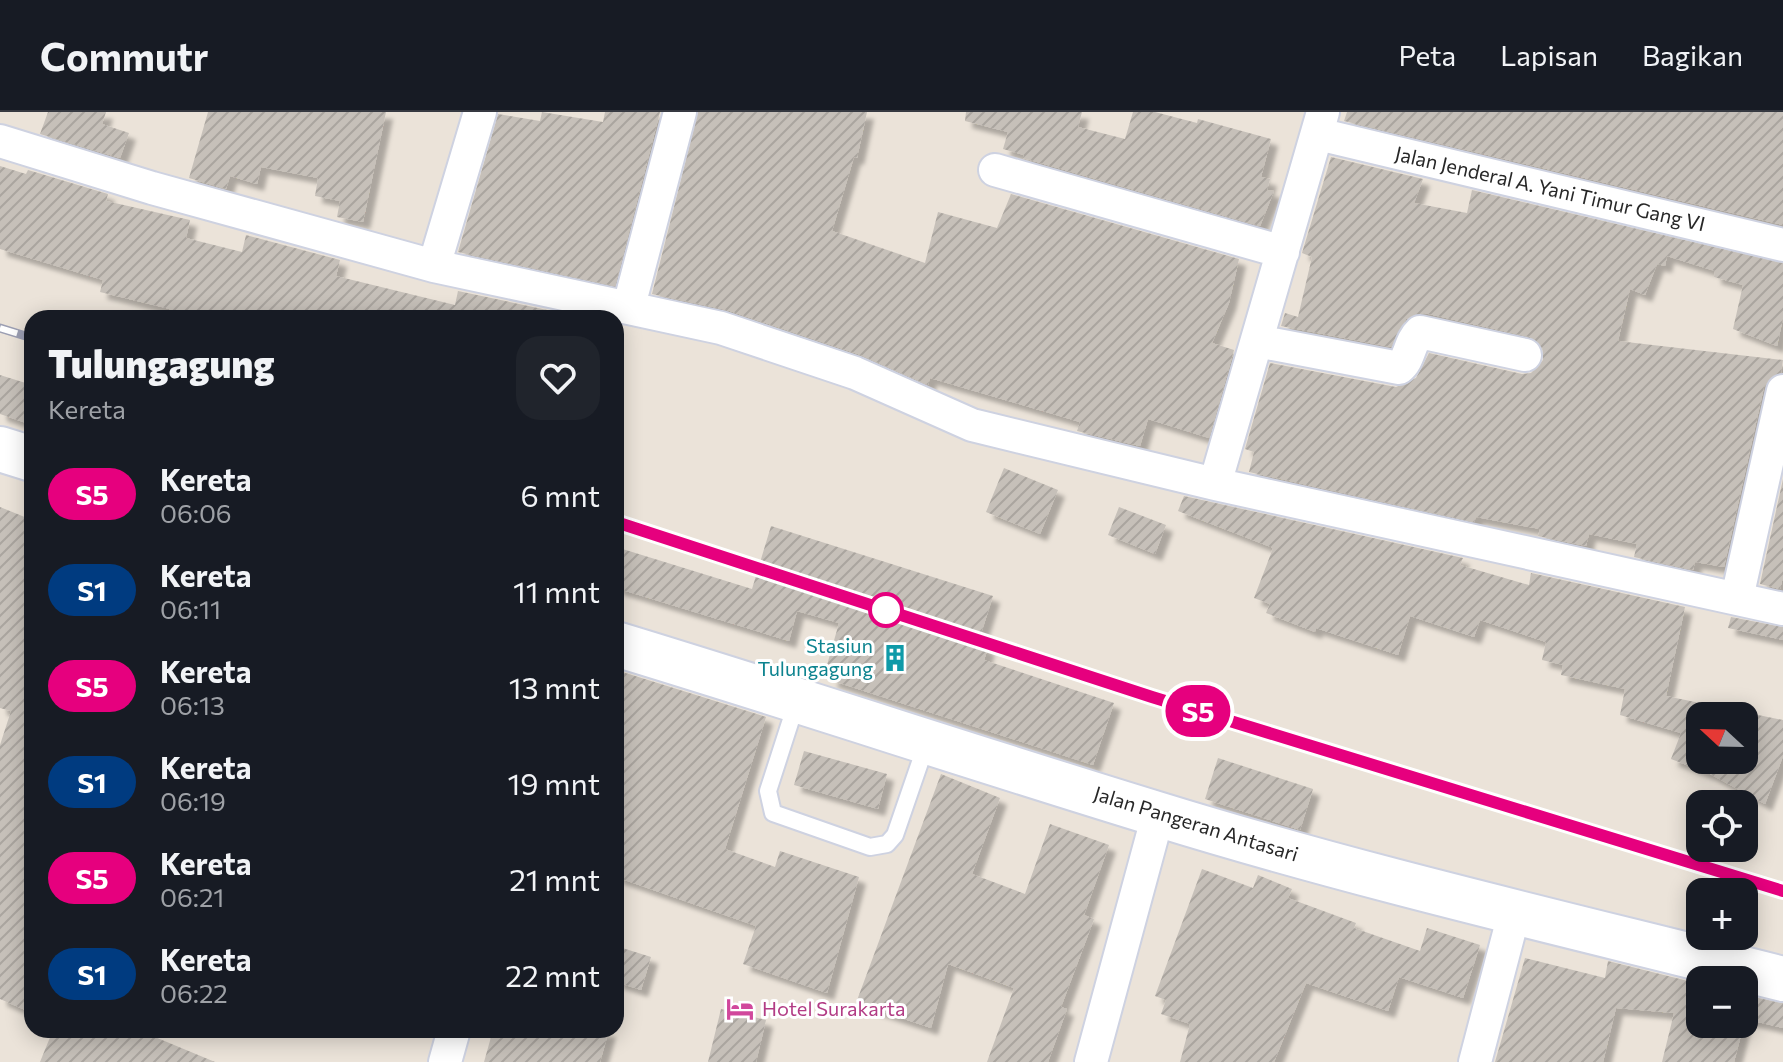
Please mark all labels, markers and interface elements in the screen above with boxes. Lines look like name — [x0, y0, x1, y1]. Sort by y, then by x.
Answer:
text: Commutr — [40, 32, 208, 79]
text: Peta — [1398, 38, 1456, 72]
text: Lapisan — [1500, 38, 1598, 72]
text: Bagikan — [1642, 38, 1743, 72]
street label: Jalan Jenderal A. Yani Timur Gang VI — [1393, 141, 1708, 235]
button: heart — [516, 336, 600, 420]
text: Tulungagung — [48, 339, 275, 386]
text: Kereta — [48, 393, 126, 424]
text: Kereta — [160, 460, 252, 497]
text: 6 mnt — [520, 476, 600, 513]
text: S5 — [75, 477, 109, 511]
text: 06:06 — [160, 497, 232, 528]
text: Kereta — [160, 556, 252, 593]
text: 11 mnt — [513, 572, 600, 609]
text: S1 — [77, 573, 107, 607]
text: 06:11 — [160, 593, 221, 624]
unlabelled marker — [869, 593, 903, 627]
place label: Stasiun Tulungagung — [758, 633, 873, 680]
building icon: Stasiun Tulungagung — [880, 643, 910, 673]
text: Kereta — [160, 652, 252, 689]
text: 13 mnt — [509, 668, 600, 705]
text: S5 — [75, 669, 109, 703]
line badge: S5 — [1162, 685, 1234, 737]
text: 06:13 — [160, 689, 225, 720]
text: S5 — [1181, 694, 1215, 728]
north arrow — [1686, 702, 1758, 774]
map controls — [1686, 702, 1758, 1038]
text: Kereta — [160, 748, 252, 785]
text: 19 mnt — [508, 764, 600, 801]
text: S1 — [77, 765, 107, 799]
street label: Jalan Pangeran Antasari — [1091, 780, 1302, 866]
text: 06:19 — [160, 785, 226, 816]
button: locate — [1686, 790, 1758, 862]
text: Kereta — [160, 844, 252, 881]
text: 21 mnt — [509, 860, 600, 897]
text: S5 — [75, 861, 109, 895]
button: + — [1686, 878, 1758, 950]
text: 06:21 — [160, 881, 224, 912]
text: Kereta — [160, 940, 252, 977]
text: 22 mnt — [505, 956, 600, 993]
text: S1 — [77, 957, 107, 991]
button: − — [1686, 966, 1758, 1038]
text: 06:22 — [160, 977, 228, 1008]
hotel icon: Hotel Surakarta — [725, 994, 755, 1024]
place label: Hotel Surakarta — [762, 996, 905, 1020]

